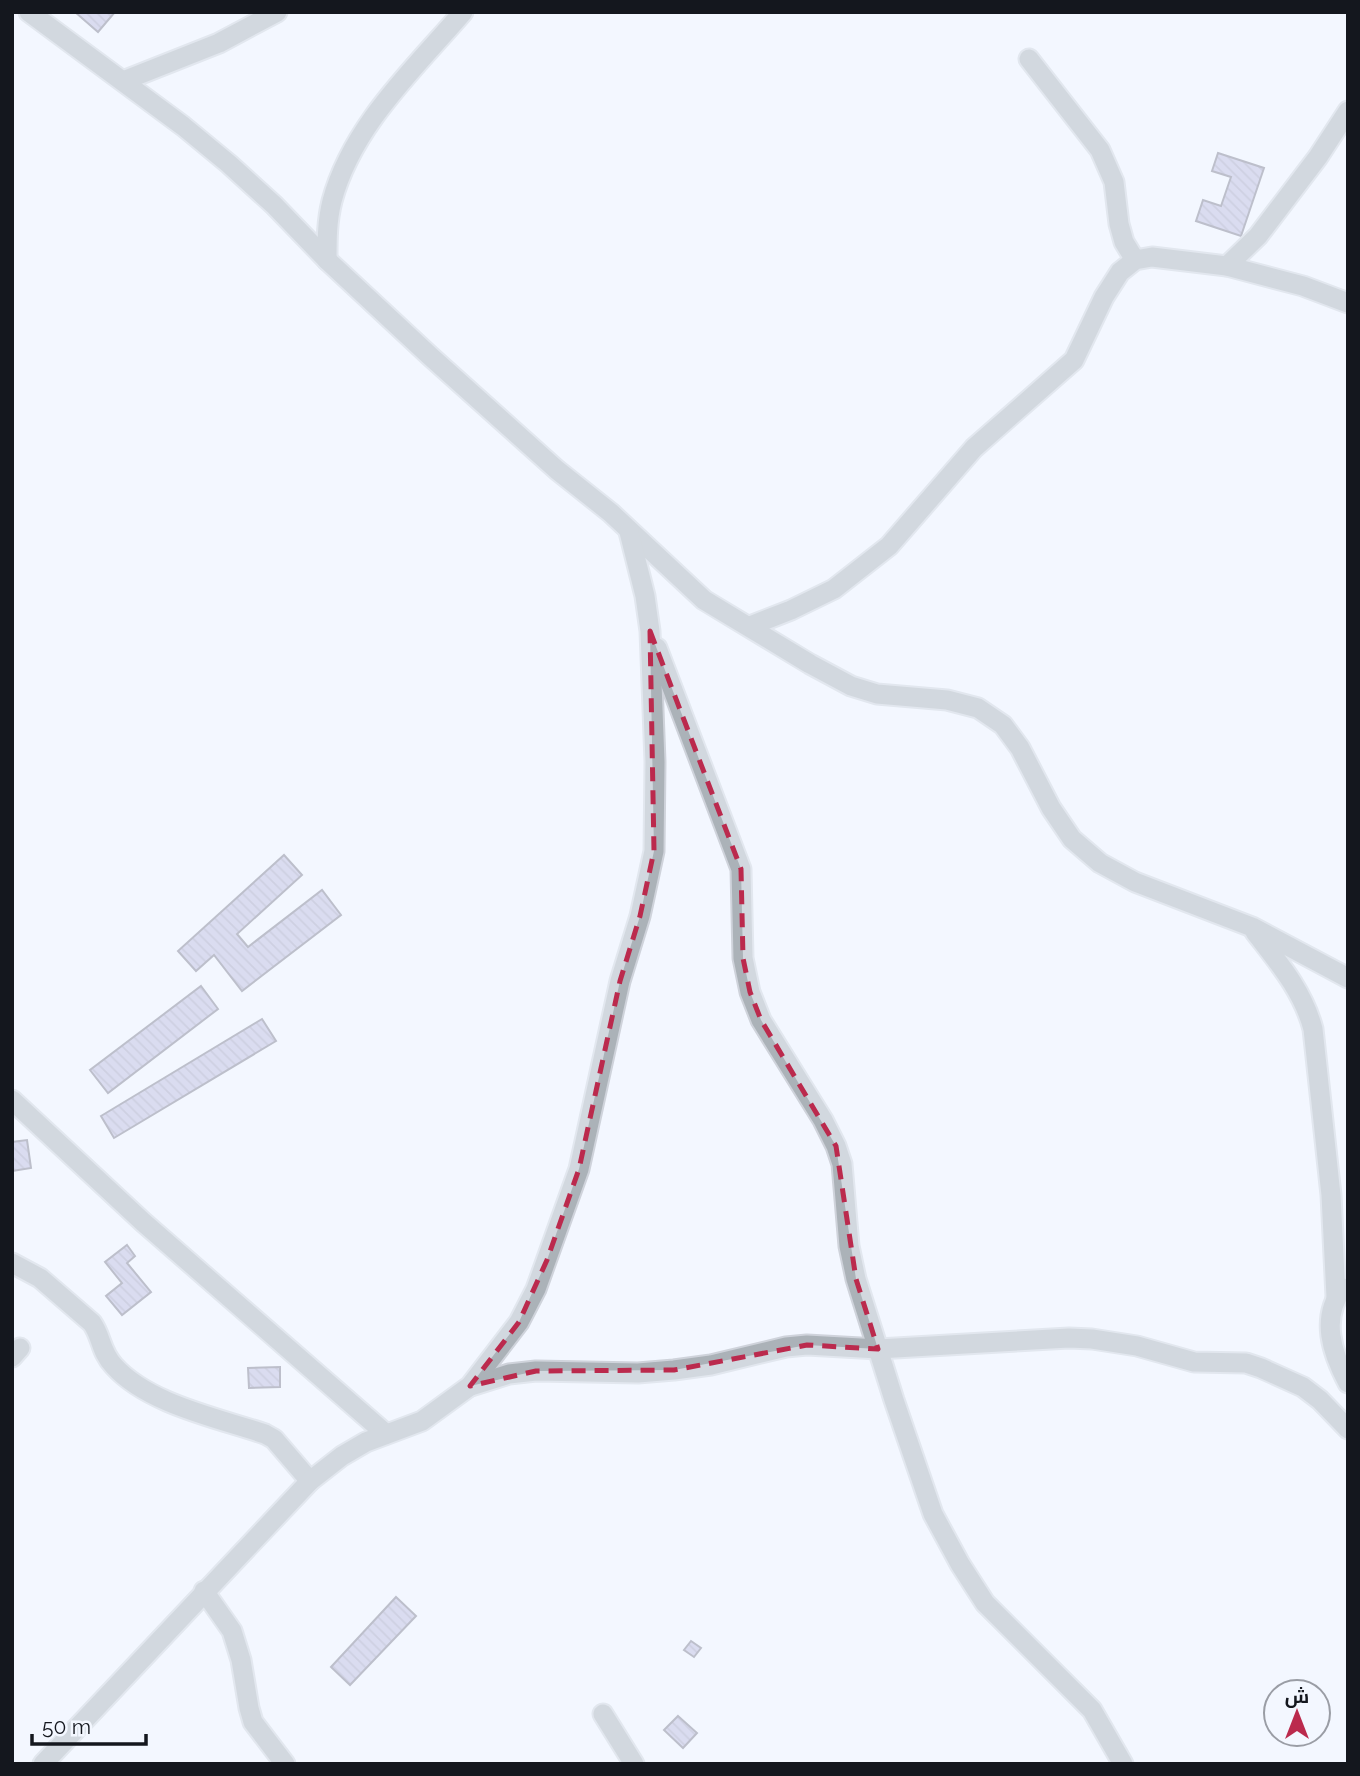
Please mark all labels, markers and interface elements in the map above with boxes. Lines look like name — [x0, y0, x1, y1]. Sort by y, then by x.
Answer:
north arrow — [1262, 1678, 1332, 1748]
text: ش — [1285, 1685, 1309, 1708]
scale bar — [32, 1702, 145, 1746]
text: 50 m — [42, 1714, 91, 1739]

